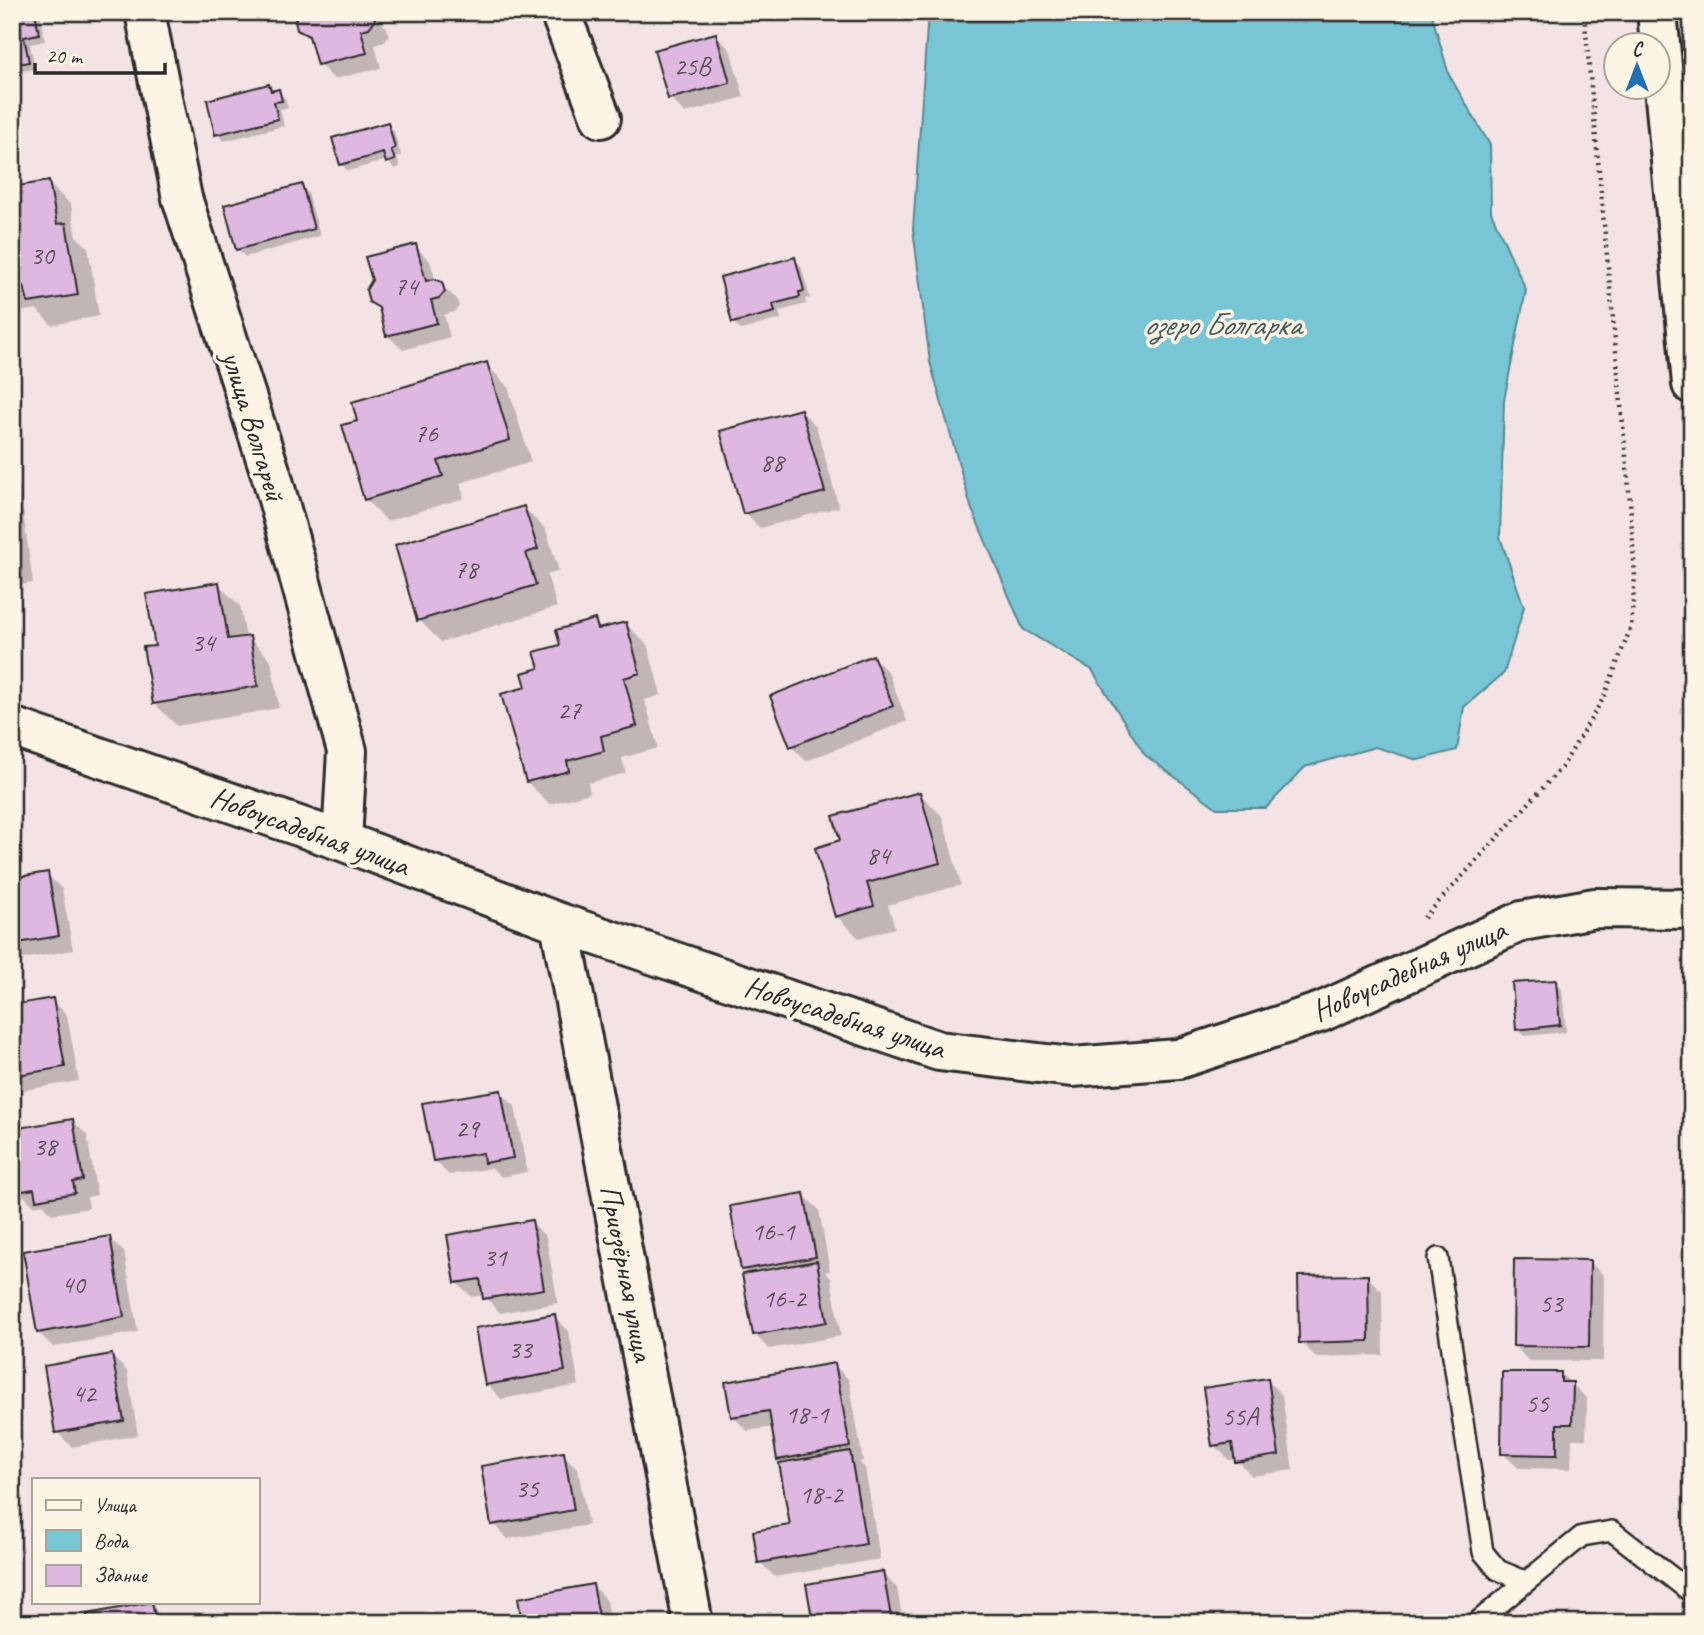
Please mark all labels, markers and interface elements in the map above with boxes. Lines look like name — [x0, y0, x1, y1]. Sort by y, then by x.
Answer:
scale bar — [35, 32, 164, 76]
north arrow — [1602, 32, 1672, 102]
text: С — [1632, 38, 1644, 62]
text: 20 m — [46, 43, 84, 69]
house number: 25В — [674, 50, 712, 83]
house number: 30 — [30, 239, 56, 272]
house number: 74 — [394, 270, 420, 303]
water label: озеро Болгарка — [1143, 304, 1304, 345]
street label: улица Волгарей — [213, 345, 295, 507]
house number: 76 — [414, 417, 439, 450]
house number: 88 — [760, 446, 786, 479]
house number: 78 — [454, 553, 480, 586]
house number: 34 — [191, 626, 217, 659]
house number: 27 — [557, 694, 582, 727]
street label: Новоусадебная улица — [206, 778, 416, 885]
house number: 84 — [866, 839, 892, 872]
street label: Новоусадебная улица — [1306, 909, 1514, 1030]
street label: Новоусадебная улица — [740, 967, 952, 1068]
house number: 29 — [455, 1112, 481, 1145]
house number: 38 — [33, 1130, 59, 1163]
street label: Приозёрная улица — [591, 1182, 663, 1366]
house number: 16-1 — [751, 1215, 796, 1248]
house number: 31 — [483, 1241, 508, 1274]
house number: 40 — [61, 1268, 87, 1301]
house number: 16-2 — [762, 1282, 808, 1315]
house number: 53 — [1539, 1287, 1565, 1320]
house number: 33 — [508, 1333, 534, 1366]
house number: 42 — [72, 1377, 98, 1410]
house number: 55 — [1525, 1387, 1550, 1420]
house number: 18-1 — [785, 1398, 830, 1431]
house number: 55А — [1222, 1400, 1260, 1433]
house number: 35 — [515, 1472, 540, 1505]
legend — [32, 1478, 259, 1604]
house number: 18-2 — [799, 1478, 845, 1511]
text: Улица — [94, 1492, 137, 1518]
text: Вода — [94, 1528, 130, 1554]
text: Здание — [94, 1562, 148, 1588]

